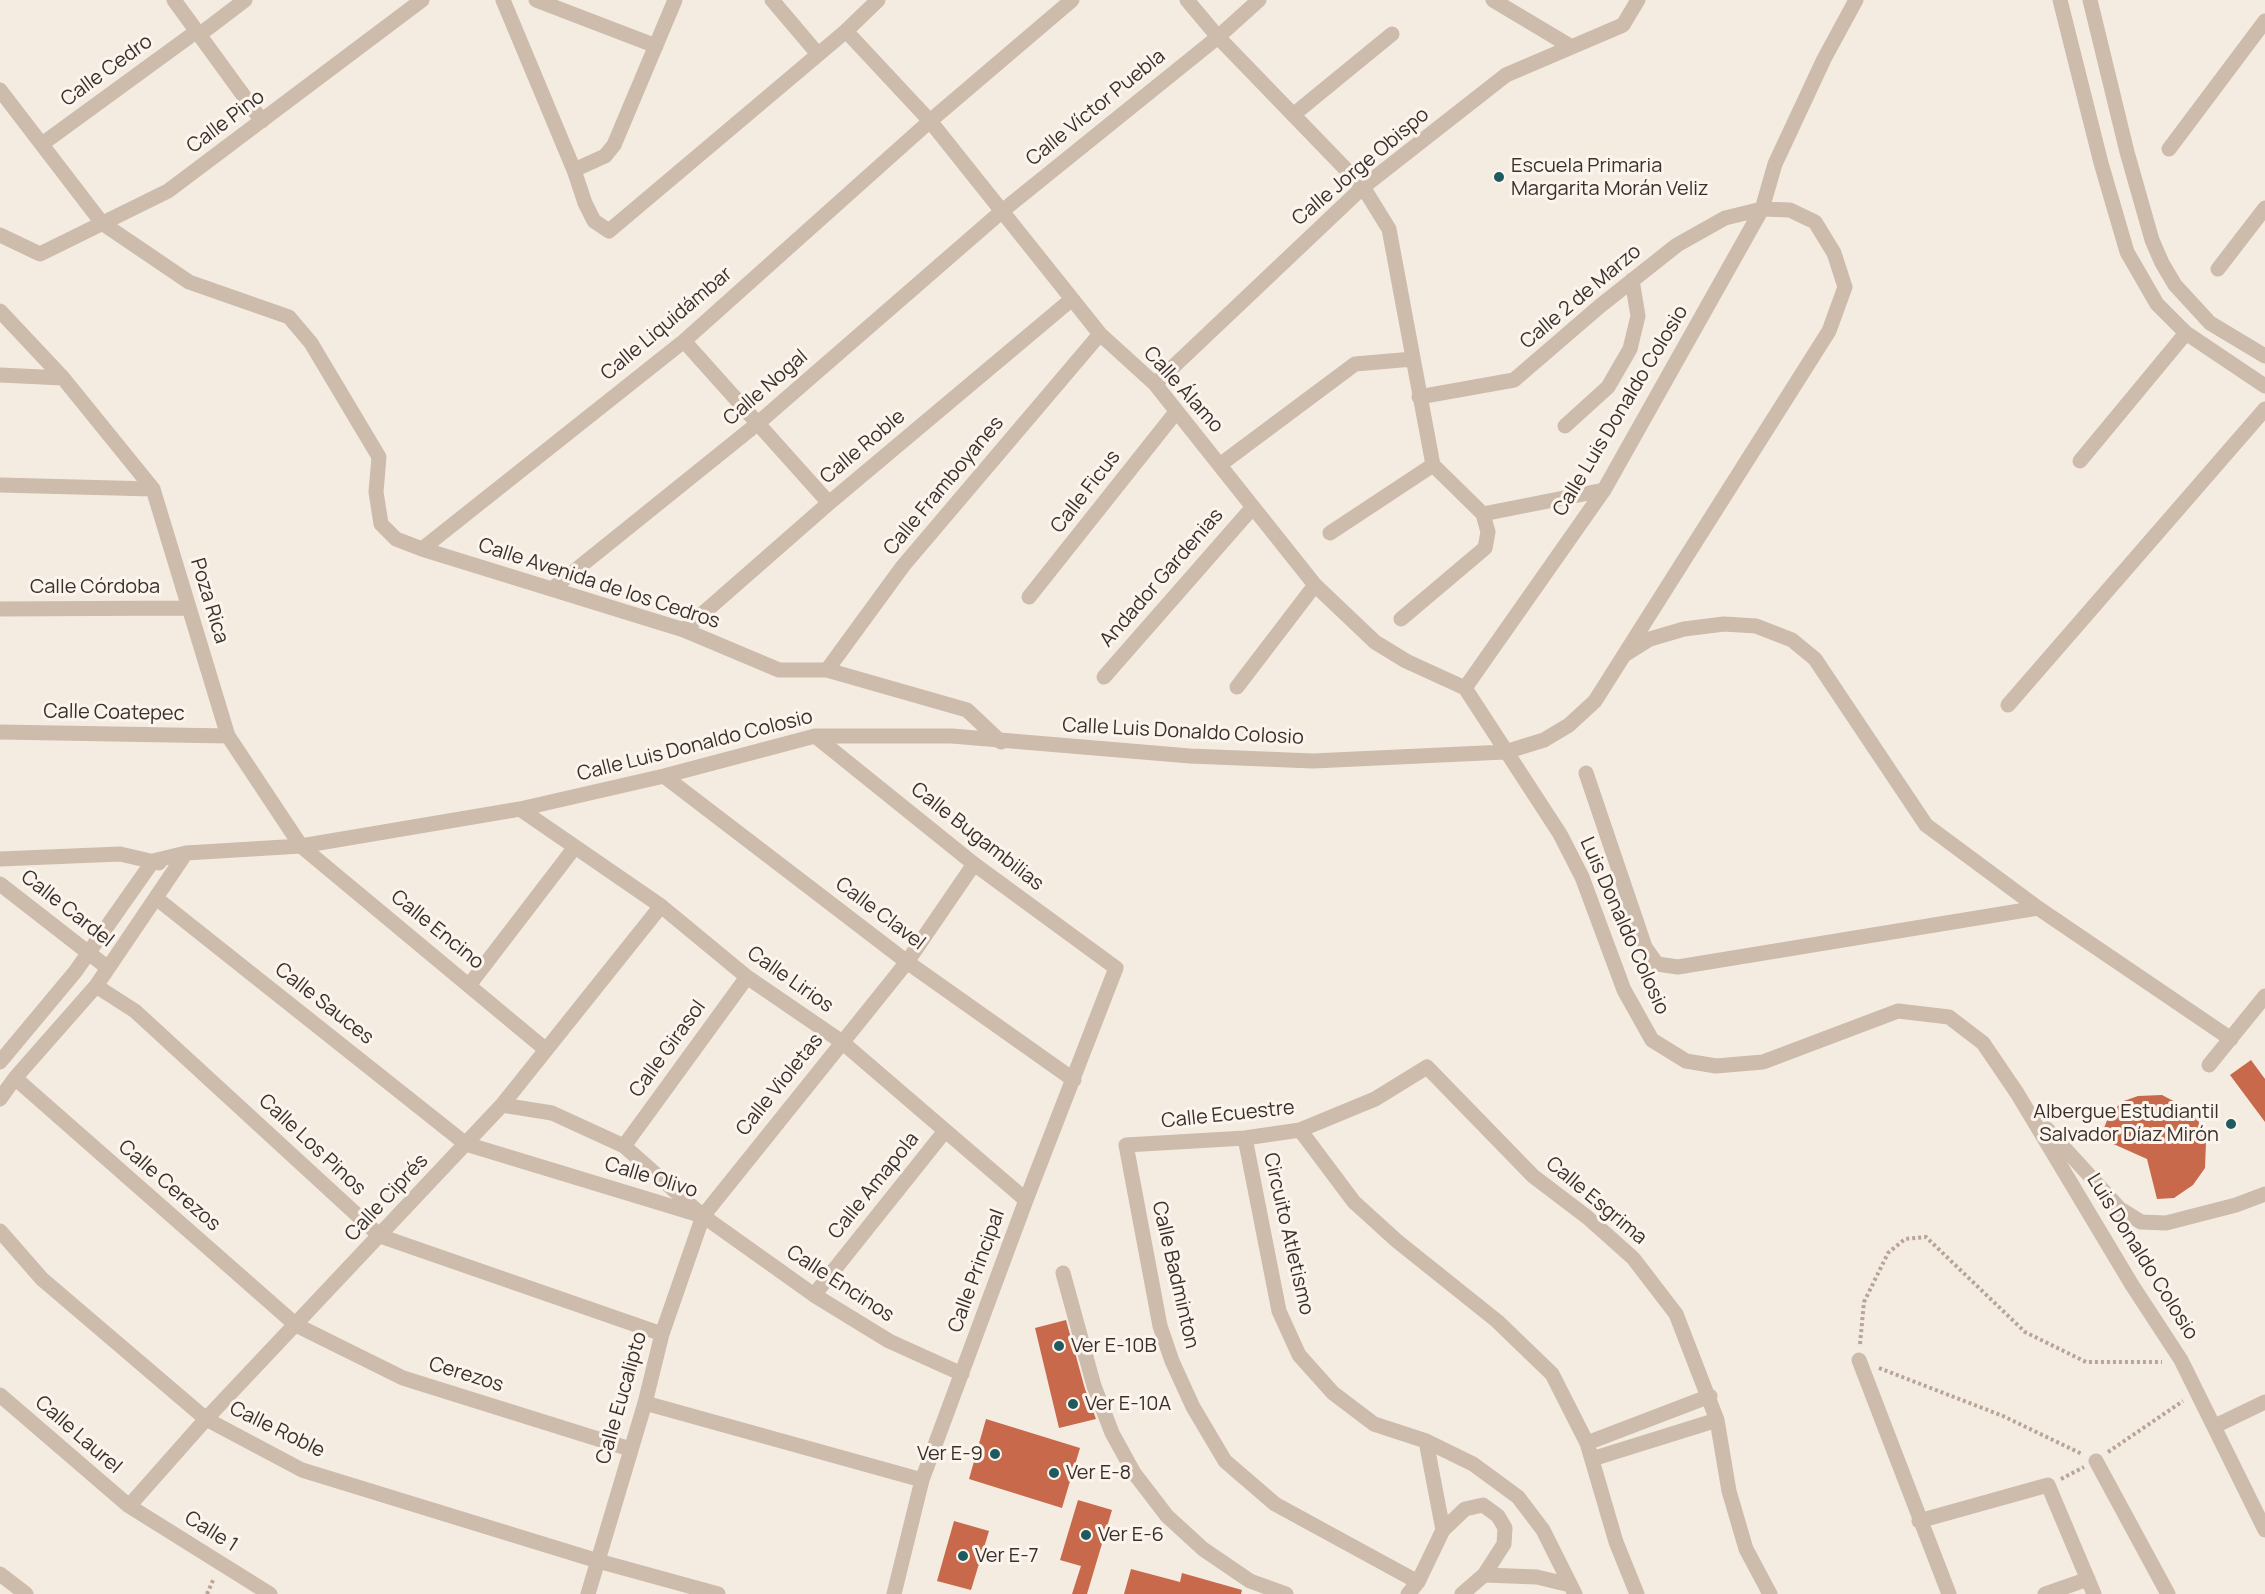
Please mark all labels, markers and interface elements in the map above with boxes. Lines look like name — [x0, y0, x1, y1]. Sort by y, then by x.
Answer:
street label: Calle Cedro — [57, 30, 157, 112]
street label: Calle Víctor Puebla — [1022, 45, 1170, 171]
street label: Calle Pino — [183, 85, 269, 159]
street label: Calle Jorge Obispo — [1288, 103, 1434, 231]
place label: Escuela Primaria Margarita Morán Veliz — [1511, 154, 1709, 201]
marker: Escuela Primaria Margarita Morán Veliz — [1492, 170, 1506, 184]
street label: Calle 2 de Marzo — [1516, 240, 1646, 354]
street label: Calle Liquidámbar — [597, 262, 737, 386]
street label: Calle Luis Donaldo Colosio — [1548, 301, 1694, 521]
street label: Calle Álamo — [1138, 342, 1228, 438]
street label: Calle Nogal — [719, 345, 813, 431]
street label: Calle Roble — [816, 405, 910, 489]
street label: Calle Framboyanes — [879, 412, 1009, 560]
street label: Calle Ficus — [1046, 446, 1126, 538]
street label: Andador Gardenias — [1095, 504, 1229, 652]
street label: Calle Avenida de los Cedros — [475, 534, 723, 634]
street label: Poza Rica — [185, 555, 233, 647]
street label: Calle Córdoba — [30, 575, 160, 599]
street label: Calle Coatepec — [43, 700, 185, 726]
street label: Calle Luis Donaldo Colosio — [575, 705, 815, 787]
street label: Calle Luis Donaldo Colosio — [1062, 714, 1304, 750]
street label: Calle Bugambilias — [906, 778, 1048, 896]
street label: Luis Donaldo Colosio — [1574, 834, 1674, 1018]
street label: Calle Cardel — [16, 865, 118, 953]
street label: Calle Clavel — [830, 872, 930, 956]
street label: Calle Encino — [386, 885, 488, 975]
street label: Calle Lirios — [742, 942, 838, 1018]
street label: Calle Sauces — [270, 958, 378, 1050]
street label: Calle Girasol — [625, 996, 711, 1102]
street label: Calle Violetas — [731, 1029, 829, 1141]
street label: Calle Los Pinos — [253, 1089, 371, 1201]
street label: Calle Ecuestre — [1160, 1096, 1296, 1134]
place label: Albergue Estudiantil Salvador Díaz Mirón — [2033, 1100, 2219, 1147]
marker: Albergue Estudiantil Salvador Díaz Mirón — [2224, 1117, 2238, 1131]
street label: Calle Amapola — [824, 1128, 924, 1244]
street label: Calle Cerezos — [113, 1135, 225, 1237]
street label: Calle Ciprés — [340, 1149, 434, 1247]
street label: Circuito Atletismo — [1258, 1151, 1318, 1317]
street label: Calle Esgrima — [1541, 1152, 1651, 1250]
street label: Calle Olivo — [602, 1153, 700, 1203]
street label: Luis Donaldo Colosio — [2081, 1169, 2203, 1345]
street label: Calle Badminton — [1146, 1199, 1204, 1351]
street label: Calle Principal — [944, 1206, 1010, 1336]
street label: Calle Encinos — [782, 1240, 898, 1328]
street label: Calle Eucalipto — [592, 1329, 652, 1467]
place label: Ver E-10B — [1071, 1334, 1157, 1358]
marker: Ver E-10B — [1052, 1339, 1066, 1353]
street label: Cerezos — [426, 1352, 506, 1398]
street label: Calle Laurel — [30, 1391, 126, 1479]
place label: Ver E-10A — [1085, 1392, 1171, 1416]
street label: Calle Roble — [225, 1397, 329, 1463]
marker: Ver E-10A — [1066, 1397, 1080, 1411]
place label: Ver E-9 — [917, 1442, 983, 1466]
marker: Ver E-9 — [988, 1447, 1002, 1461]
place label: Ver E-8 — [1066, 1461, 1131, 1485]
marker: Ver E-8 — [1047, 1466, 1061, 1480]
street label: Calle 1 — [180, 1506, 242, 1558]
place label: Ver E-6 — [1098, 1523, 1164, 1547]
marker: Ver E-6 — [1079, 1528, 1093, 1542]
place label: Ver E-7 — [975, 1544, 1039, 1568]
marker: Ver E-7 — [956, 1549, 970, 1563]

